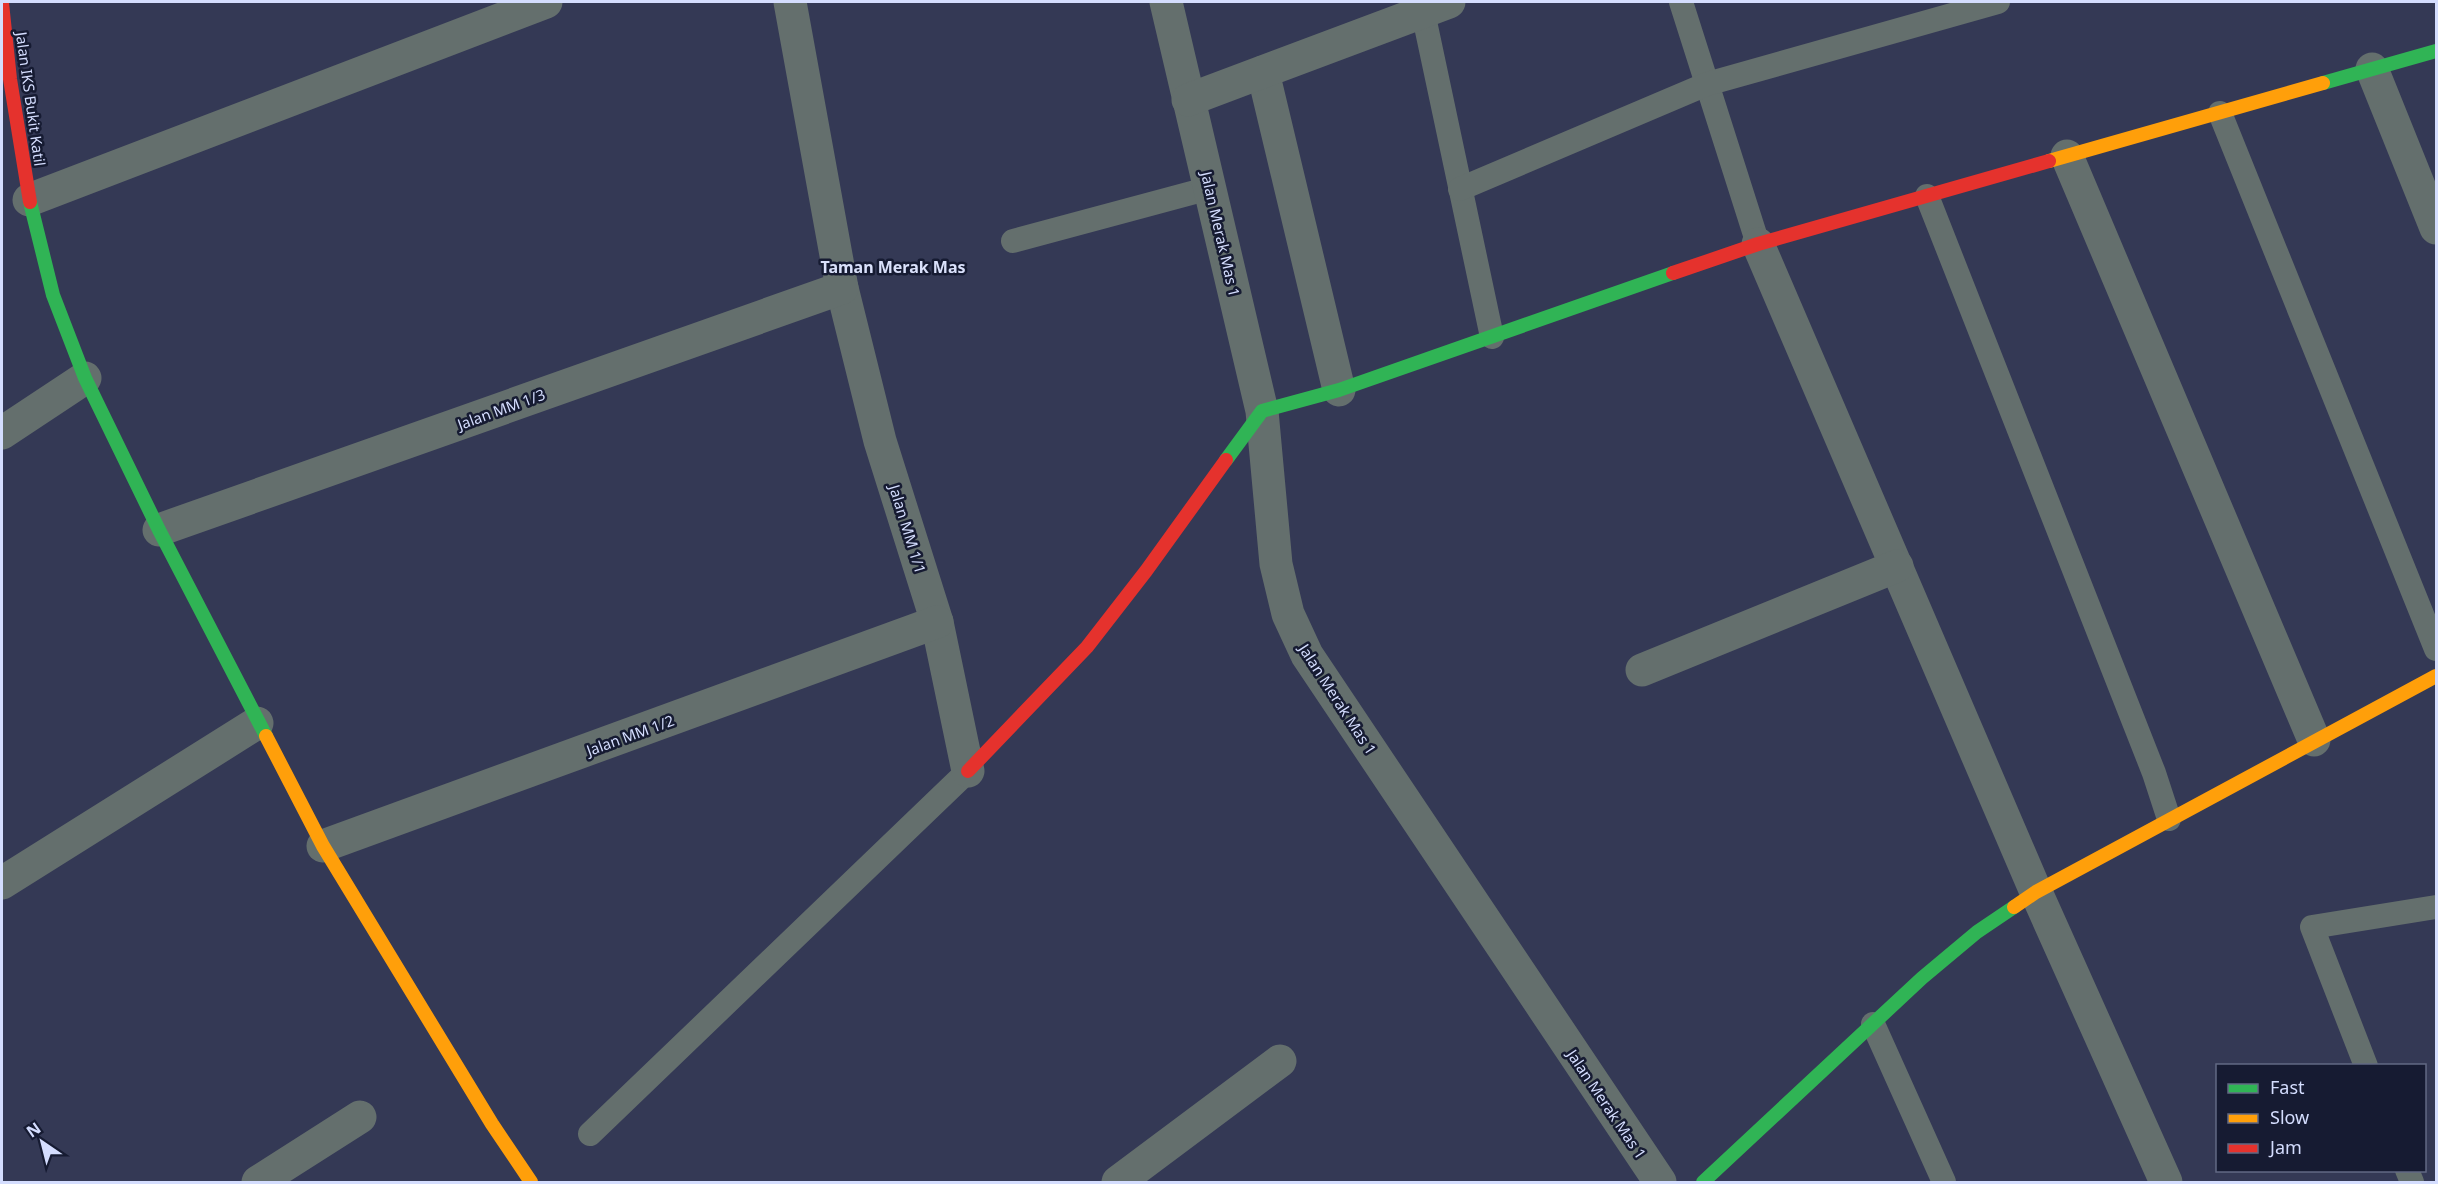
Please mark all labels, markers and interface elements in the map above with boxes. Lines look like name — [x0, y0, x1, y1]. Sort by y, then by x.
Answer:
street label: Jalan IKS Bukit Katil — [11, 29, 50, 168]
street label: Jalan Merak Mas 1 — [1196, 167, 1245, 299]
district label: Taman Merak Mas — [820, 256, 966, 278]
street label: Jalan MM 1/3 — [453, 384, 548, 435]
street label: Jalan MM 1/1 — [884, 480, 931, 576]
street label: Jalan Merak Mas 1 — [1294, 638, 1381, 758]
street label: Jalan MM 1/2 — [582, 710, 677, 761]
street label: Jalan Merak Mas 1 — [1562, 1044, 1651, 1163]
legend — [2216, 1064, 2426, 1172]
text: Fast — [2270, 1075, 2305, 1099]
text: Slow — [2270, 1105, 2309, 1129]
north arrow — [12, 1112, 72, 1172]
text: N — [22, 1117, 45, 1142]
text: Jam — [2268, 1135, 2302, 1159]

